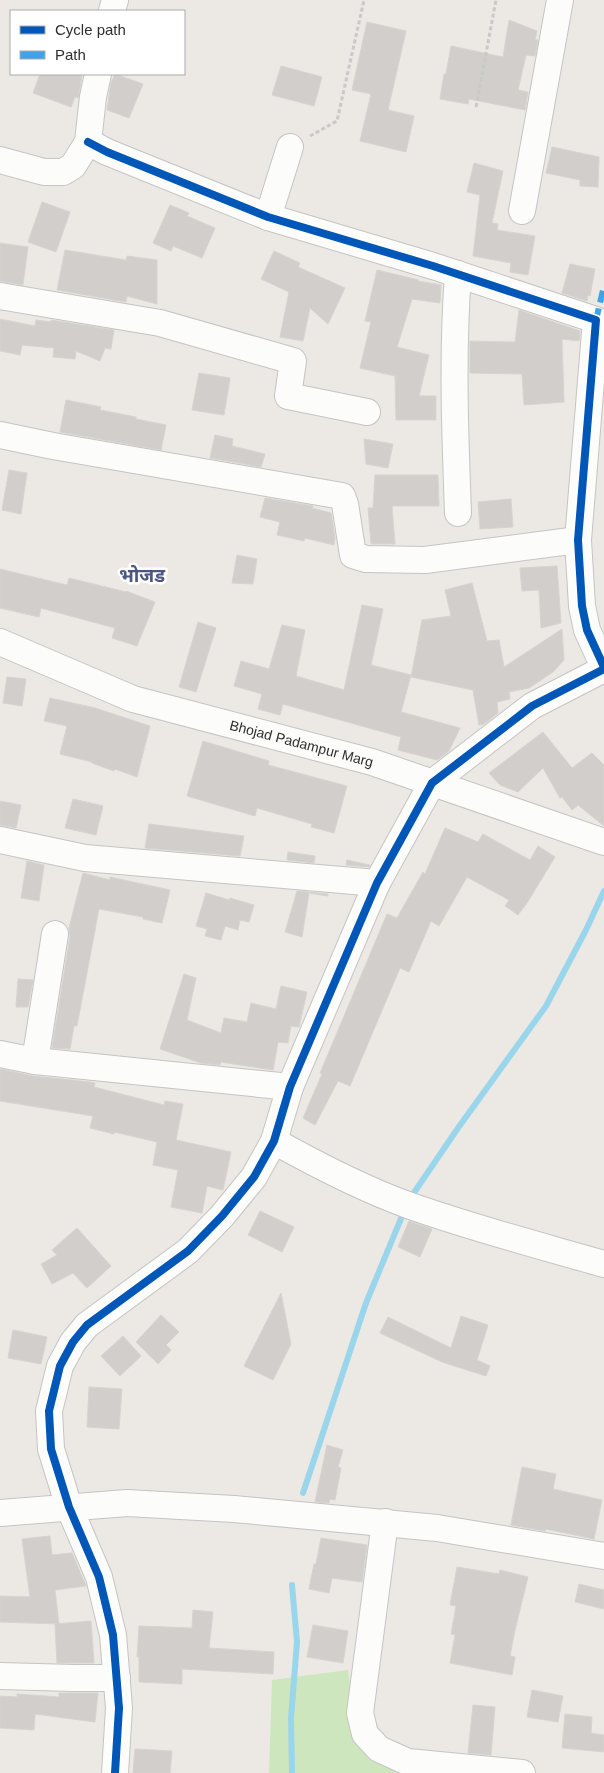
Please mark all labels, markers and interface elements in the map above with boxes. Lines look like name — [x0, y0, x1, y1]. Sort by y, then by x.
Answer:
legend — [10, 10, 185, 75]
text: Cycle path — [55, 21, 126, 38]
text: Path — [55, 46, 86, 63]
district label: भोजड — [119, 565, 166, 586]
street label: Bhojad Padampur Marg — [228, 717, 375, 770]

